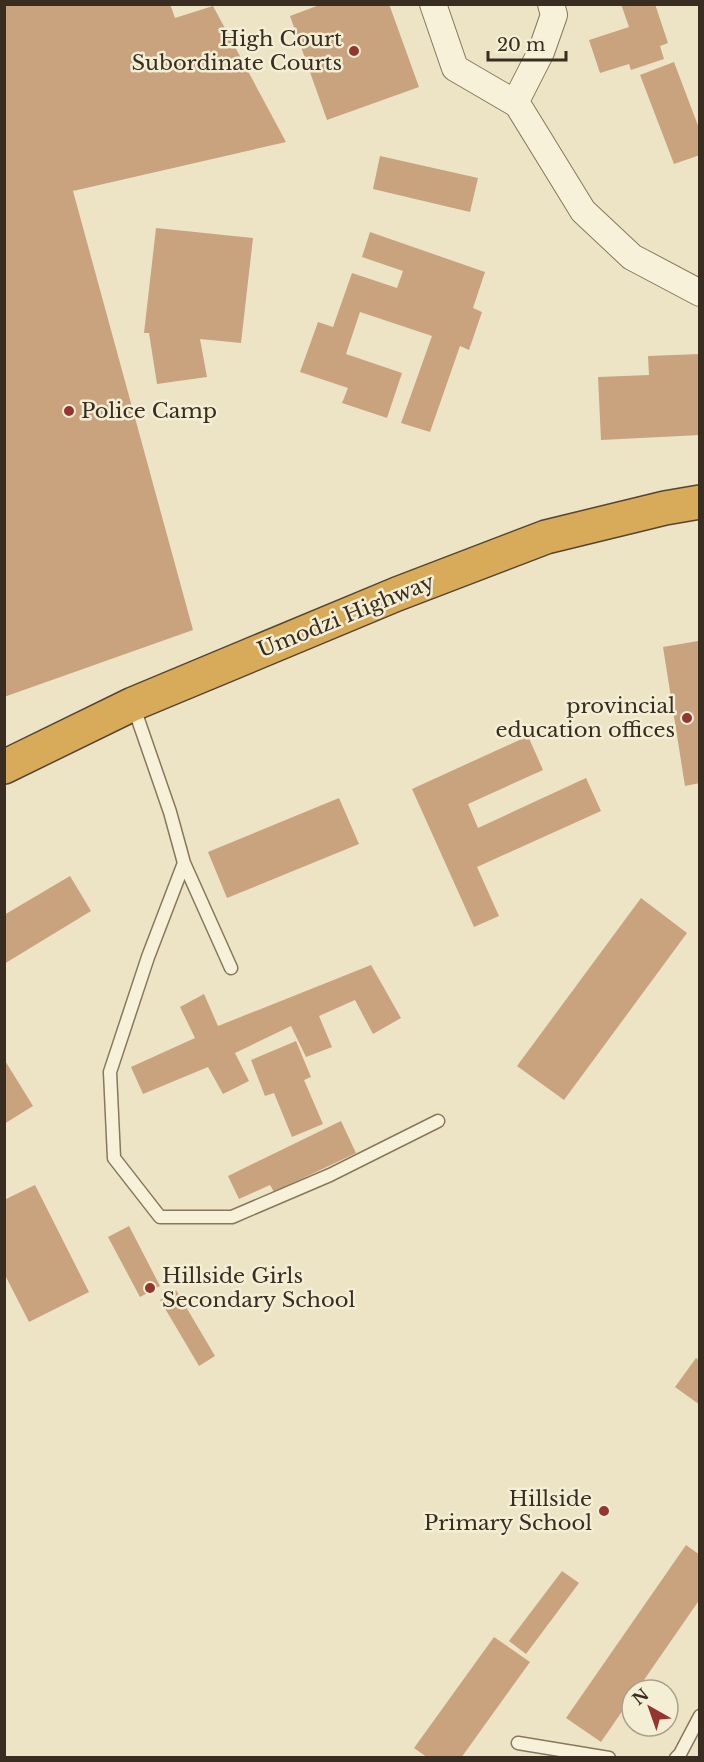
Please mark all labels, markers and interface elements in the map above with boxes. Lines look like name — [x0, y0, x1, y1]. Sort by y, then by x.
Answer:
scale bar — [488, 24, 566, 62]
place label: High Court Subordinate Courts — [132, 26, 342, 76]
text: 20 m — [497, 34, 545, 56]
marker: High Court Subordinate Courts — [347, 44, 361, 58]
place label: Police Camp — [81, 398, 217, 424]
marker: Police Camp — [62, 404, 76, 418]
street label: Umodzi Highway — [254, 568, 439, 663]
place label: provincial education offices — [496, 693, 675, 743]
marker: provincial education offices — [680, 711, 694, 725]
place label: Hillside Girls Secondary School — [162, 1263, 355, 1313]
marker: Hillside Girls Secondary School — [143, 1281, 157, 1295]
place label: Hillside Primary School — [424, 1486, 592, 1536]
marker: Hillside Primary School — [597, 1504, 611, 1518]
north arrow — [620, 1678, 680, 1738]
text: N — [628, 1684, 653, 1709]

